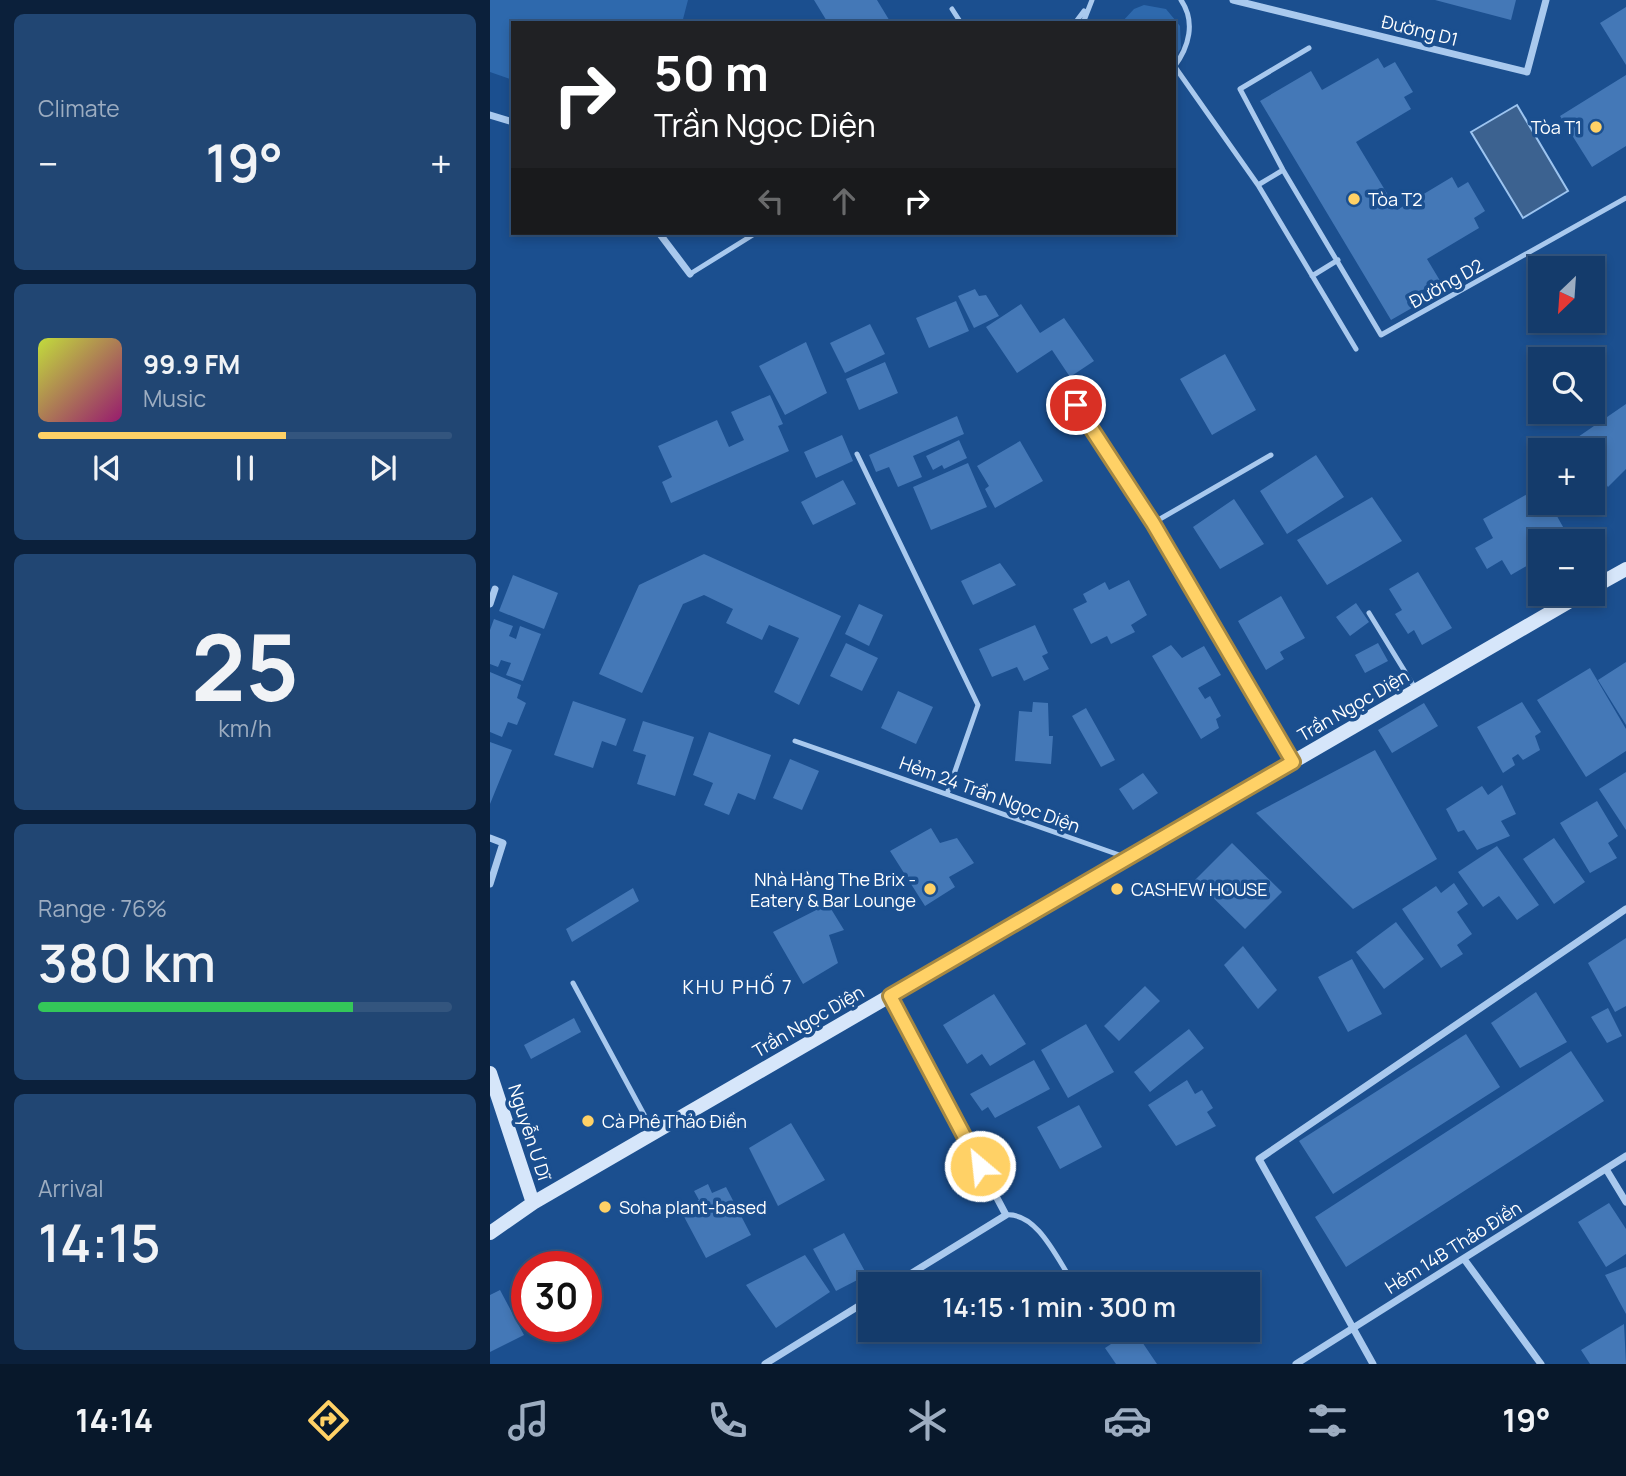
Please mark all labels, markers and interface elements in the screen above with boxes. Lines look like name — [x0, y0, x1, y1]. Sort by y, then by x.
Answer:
street label: Đường D1 — [1379, 9, 1461, 51]
text: 50 m — [654, 39, 769, 106]
icon: right — [539, 49, 630, 140]
text: Climate — [38, 92, 120, 124]
text: Trần Ngọc Diện — [654, 103, 876, 147]
place label: Tòa T1 — [1531, 115, 1582, 139]
marker: Tòa T1 — [1588, 119, 1604, 135]
text: 19° — [205, 127, 283, 198]
text: − — [38, 137, 59, 189]
text: + — [430, 137, 452, 189]
icon: left — [752, 182, 790, 220]
icon: ahead — [825, 182, 863, 220]
icon: right — [898, 182, 936, 220]
place label: Tòa T2 — [1368, 187, 1423, 211]
marker: Tòa T2 — [1346, 191, 1362, 207]
street label: Đường D2 — [1405, 253, 1487, 313]
north arrow — [1528, 256, 1605, 332]
map controls — [1528, 256, 1605, 606]
text: 99.9 FM — [143, 346, 240, 382]
button: search — [1528, 347, 1605, 424]
pin — [1046, 375, 1106, 435]
text: Music — [143, 382, 206, 414]
icon: arrive — [1057, 386, 1095, 424]
button: + — [1528, 438, 1605, 515]
icon: previous — [88, 449, 126, 487]
icon: pause — [226, 449, 264, 487]
icon: next — [364, 449, 402, 487]
button: − — [1528, 529, 1605, 606]
text: 25 — [191, 604, 299, 728]
street label: Trần Ngọc Diện — [1293, 663, 1413, 747]
text: km/h — [218, 712, 272, 744]
street label: Hẻm 24 Trần Ngọc Diện — [896, 750, 1084, 838]
place label: Nhà Hàng The Brix - Eatery & Bar Lounge — [750, 867, 916, 912]
place label: CASHEW HOUSE — [1131, 877, 1267, 901]
marker: Nhà Hàng The Brix - Eatery & Bar Lounge — [922, 881, 938, 897]
marker: CASHEW HOUSE — [1109, 881, 1125, 897]
text: Range · 76% — [38, 892, 167, 924]
text: 380 km — [38, 927, 216, 998]
district label: KHU PHỐ 7 — [683, 972, 794, 1000]
street label: Trần Ngọc Diện — [748, 979, 868, 1063]
street label: Nguyễn Ư Dĩ — [503, 1081, 557, 1184]
place label: Cà Phê Thảo Điền — [602, 1109, 747, 1133]
marker: Cà Phê Thảo Điền — [580, 1113, 596, 1129]
position arrow — [943, 1129, 1017, 1203]
text: Arrival — [38, 1172, 104, 1204]
place label: Soha plant-based — [619, 1195, 767, 1219]
street label: Hẻm 14B Thảo Điền — [1380, 1195, 1526, 1299]
marker: Soha plant-based — [597, 1199, 613, 1215]
text: 14:15 — [38, 1207, 161, 1278]
speed limit sign: 30 — [511, 1251, 602, 1342]
text: 14:15 · 1 min · 300 m — [942, 1289, 1176, 1325]
icon: directions — [304, 1396, 353, 1445]
icon: music — [504, 1396, 553, 1445]
icon: phone — [703, 1396, 752, 1445]
icon: climate — [903, 1396, 952, 1445]
icon: car — [1103, 1396, 1152, 1445]
icon: filters — [1303, 1396, 1352, 1445]
text: 14:14 — [75, 1398, 153, 1442]
text: 19° — [1502, 1398, 1551, 1442]

